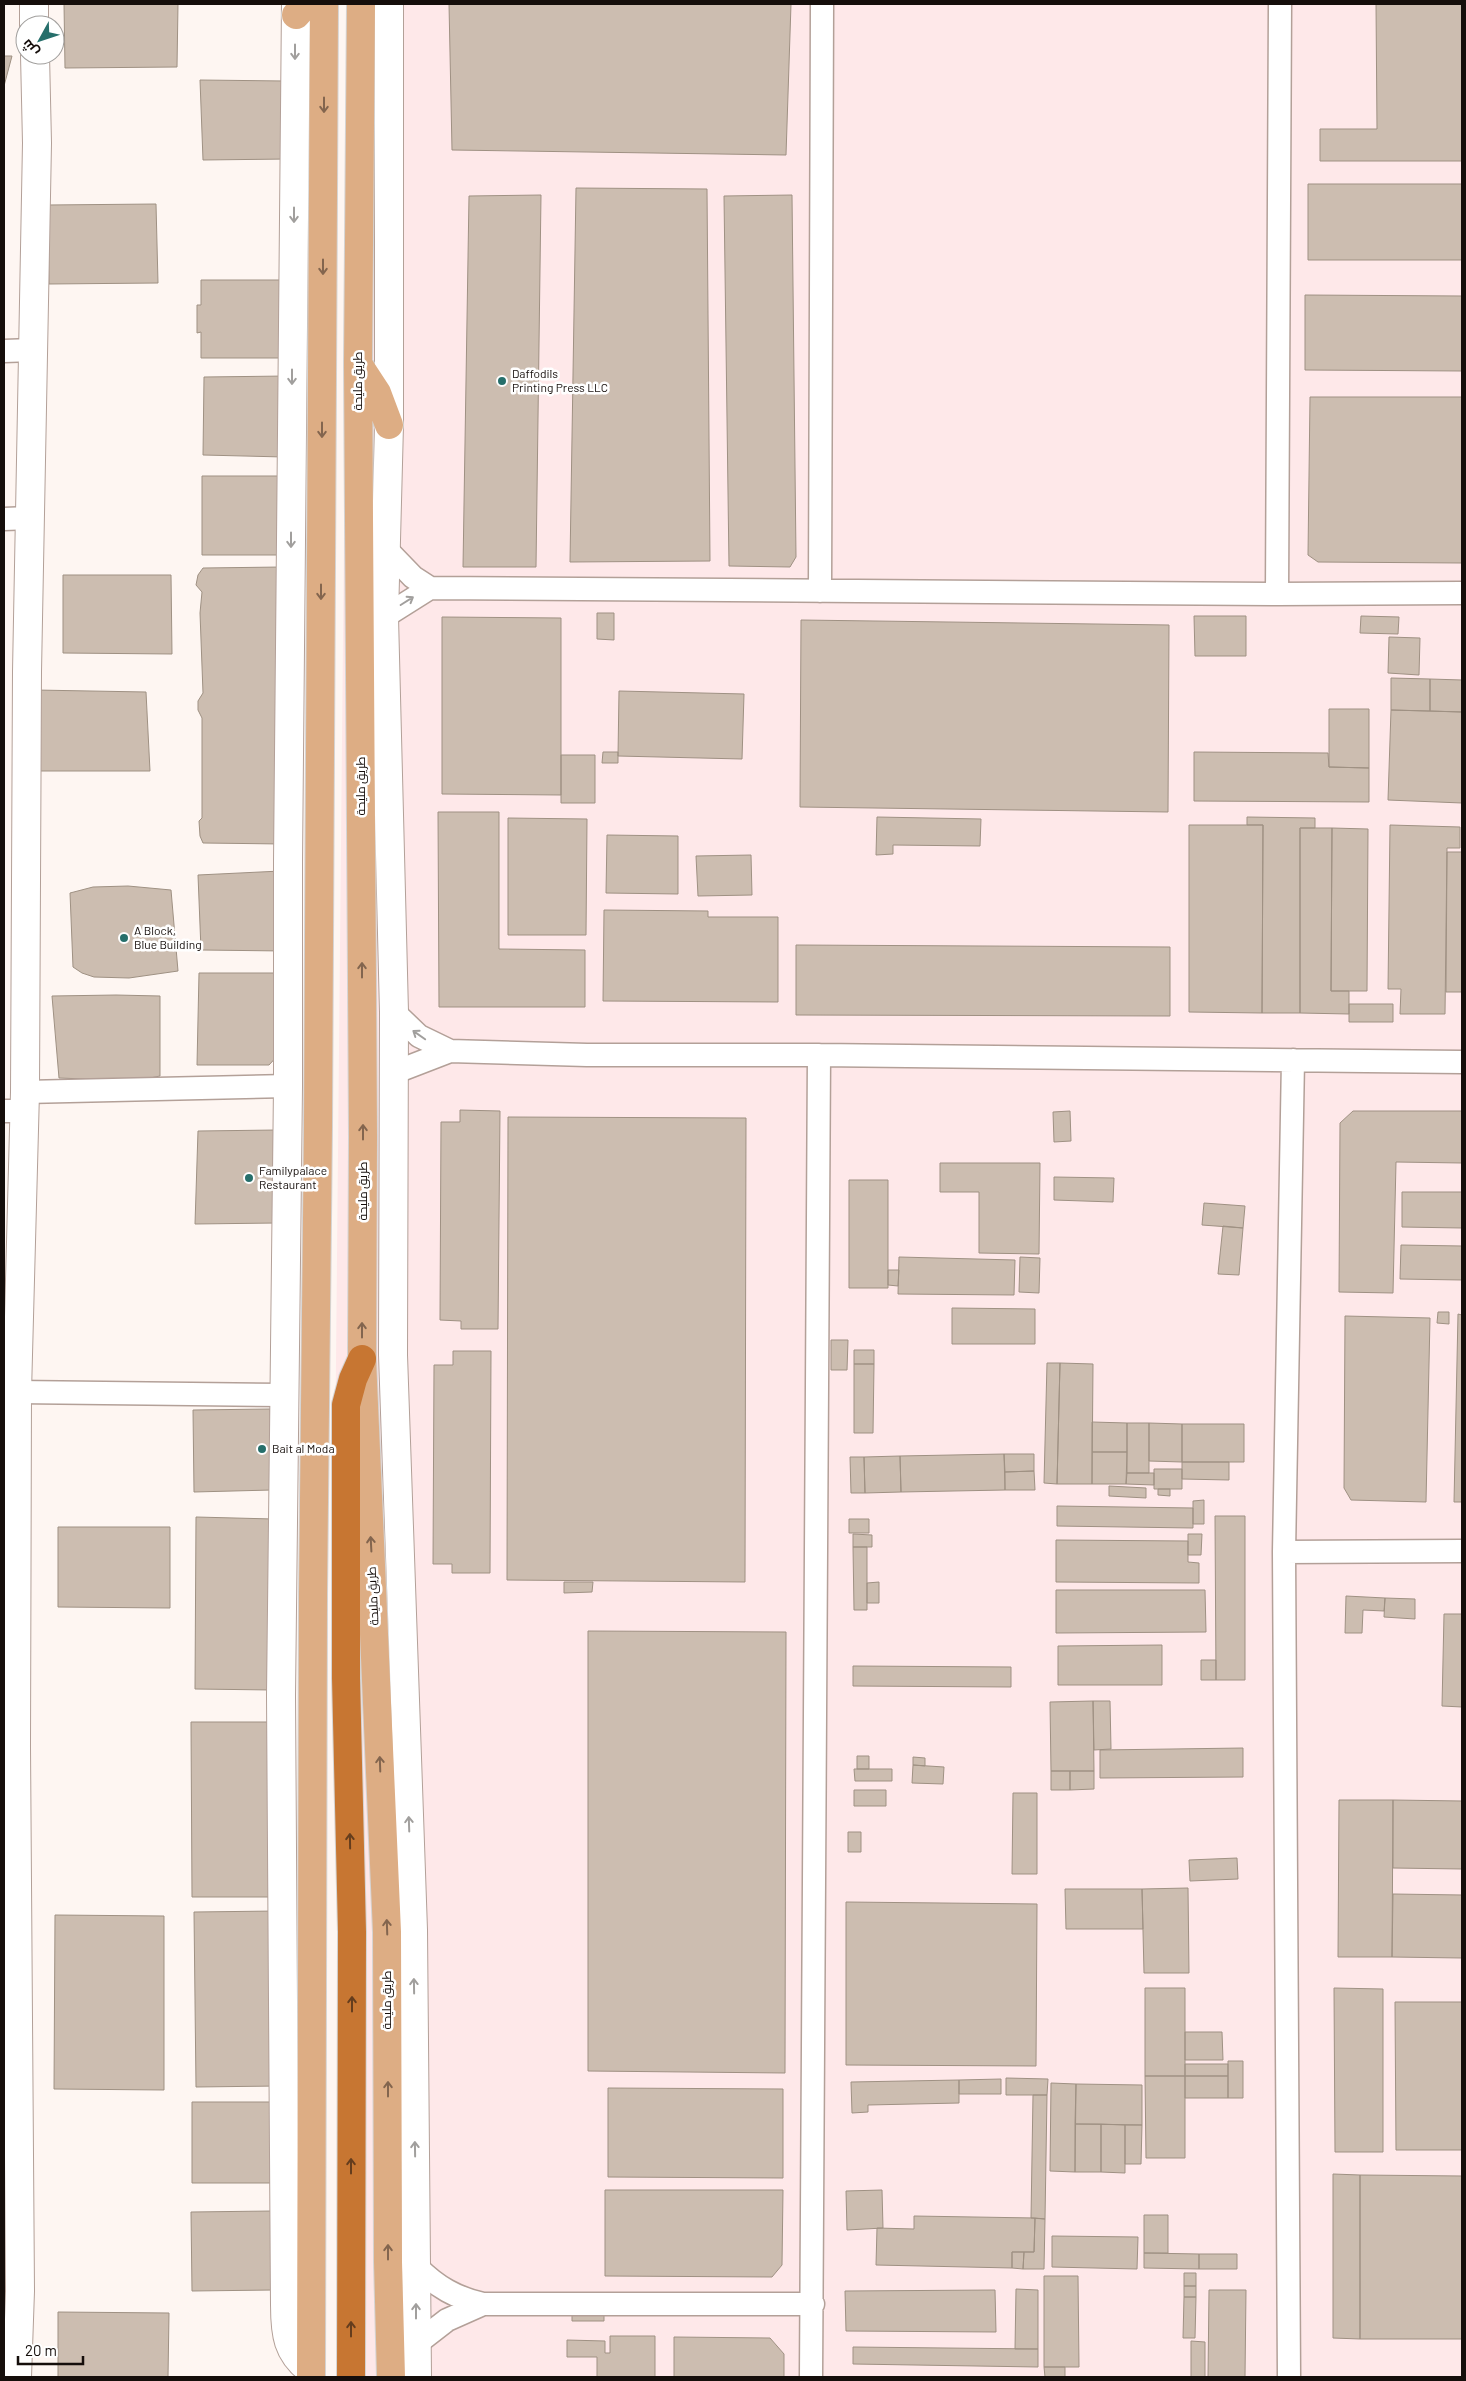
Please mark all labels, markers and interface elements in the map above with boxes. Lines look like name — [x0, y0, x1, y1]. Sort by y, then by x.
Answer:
north arrow — [15, 15, 65, 65]
text: ش — [17, 36, 43, 61]
one-way arrow — [290, 44, 300, 60]
one-way arrow — [319, 96, 329, 113]
one-way arrow — [289, 206, 299, 223]
one-way arrow — [318, 259, 328, 275]
street label: طريق مليحة — [350, 351, 365, 410]
place label: Daffodils Printing Press LLC — [512, 366, 608, 394]
one-way arrow — [288, 369, 297, 385]
marker: Daffodils Printing Press LLC — [496, 375, 508, 387]
one-way arrow — [317, 422, 327, 438]
one-way arrow — [286, 532, 296, 548]
one-way arrow — [316, 584, 326, 600]
one-way arrow — [399, 596, 413, 606]
street label: طريق مليحة — [353, 756, 368, 815]
place label: A Block, Blue Building — [134, 923, 202, 951]
marker: A Block, Blue Building — [118, 932, 130, 944]
one-way arrow — [357, 962, 367, 978]
one-way arrow — [413, 1030, 427, 1040]
one-way arrow — [358, 1124, 368, 1140]
street label: طريق مليحة — [355, 1161, 370, 1220]
place label: Familypalace Restaurant — [259, 1163, 327, 1191]
marker: Familypalace Restaurant — [243, 1172, 255, 1184]
one-way arrow — [357, 1322, 367, 1338]
place label: Bait al Moda — [272, 1441, 335, 1455]
marker: Bait al Moda — [256, 1443, 268, 1455]
one-way arrow — [366, 1537, 375, 1553]
street label: طريق مليحة — [363, 1566, 382, 1626]
one-way arrow — [376, 1757, 385, 1773]
one-way arrow — [405, 1816, 414, 1832]
one-way arrow — [345, 1833, 355, 1850]
one-way arrow — [382, 1919, 391, 1935]
street label: طريق مليحة — [379, 1970, 394, 2029]
one-way arrow — [409, 1978, 419, 1994]
one-way arrow — [347, 1996, 357, 2012]
one-way arrow — [383, 2081, 393, 2098]
one-way arrow — [410, 2141, 420, 2157]
one-way arrow — [346, 2158, 356, 2174]
one-way arrow — [383, 2244, 393, 2260]
one-way arrow — [411, 2303, 421, 2320]
one-way arrow — [346, 2321, 356, 2337]
scale bar — [18, 2334, 82, 2366]
text: 20 m — [25, 2341, 57, 2359]

